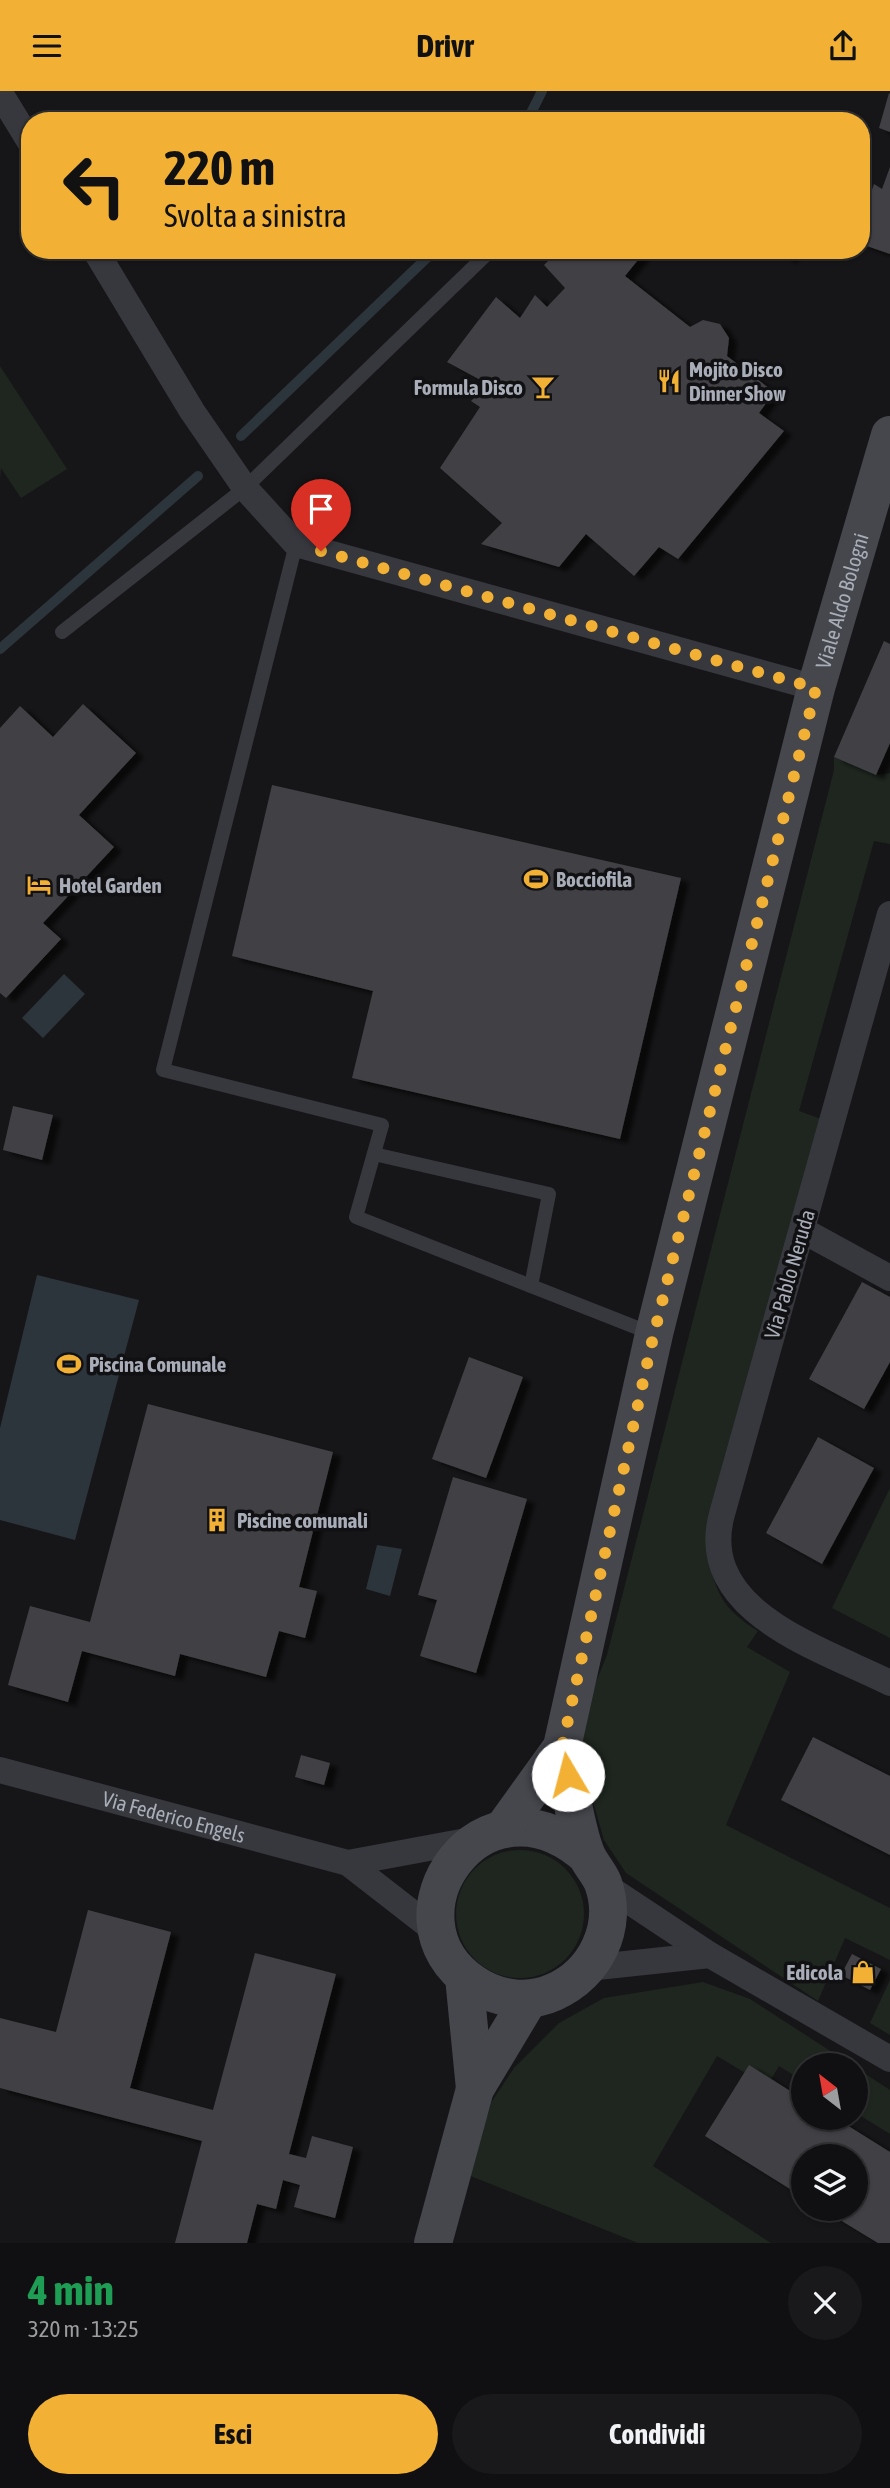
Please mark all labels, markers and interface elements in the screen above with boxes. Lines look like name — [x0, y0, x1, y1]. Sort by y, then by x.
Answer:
icon: menu — [28, 27, 66, 65]
text: Drivr — [416, 27, 474, 64]
icon: share — [824, 27, 862, 65]
text: 220 m — [164, 139, 275, 195]
icon: left — [49, 140, 140, 231]
text: Svolta a sinistra — [164, 197, 347, 234]
place label: Mojito Disco Dinner Show — [689, 357, 786, 405]
restaurant icon: Mojito Disco Dinner Show — [655, 367, 683, 395]
bar icon: Formula Disco — [529, 373, 557, 401]
place label: Formula Disco — [414, 375, 523, 399]
pin — [291, 479, 351, 551]
icon: arrive — [302, 490, 340, 528]
street label: Viale Aldo Bologni — [810, 530, 873, 671]
sports icon: Bocciofila — [522, 865, 550, 893]
place label: Bocciofila — [556, 867, 632, 891]
hotel icon: Hotel Garden — [25, 871, 53, 899]
place label: Hotel Garden — [59, 873, 162, 897]
street label: Via Pablo Neruda — [759, 1207, 819, 1341]
sports icon: Piscina Comunale — [55, 1350, 83, 1378]
place label: Piscina Comunale — [89, 1352, 226, 1376]
building icon: Piscine comunali — [203, 1506, 231, 1534]
place label: Piscine comunali — [237, 1508, 368, 1532]
position arrow — [531, 1738, 605, 1812]
street label: Via Federico Engels — [100, 1786, 248, 1847]
shop icon: Edicola — [849, 1958, 877, 1986]
place label: Edicola — [786, 1960, 843, 1984]
north arrow — [791, 2053, 868, 2130]
map controls — [791, 2053, 868, 2221]
button: layers — [791, 2144, 868, 2221]
text: 4 min — [28, 2266, 114, 2314]
button: close — [788, 2266, 862, 2340]
text: 320 m · 13:25 — [28, 2316, 139, 2342]
button: Esci — [28, 2394, 438, 2474]
button: Condividi — [452, 2394, 862, 2474]

